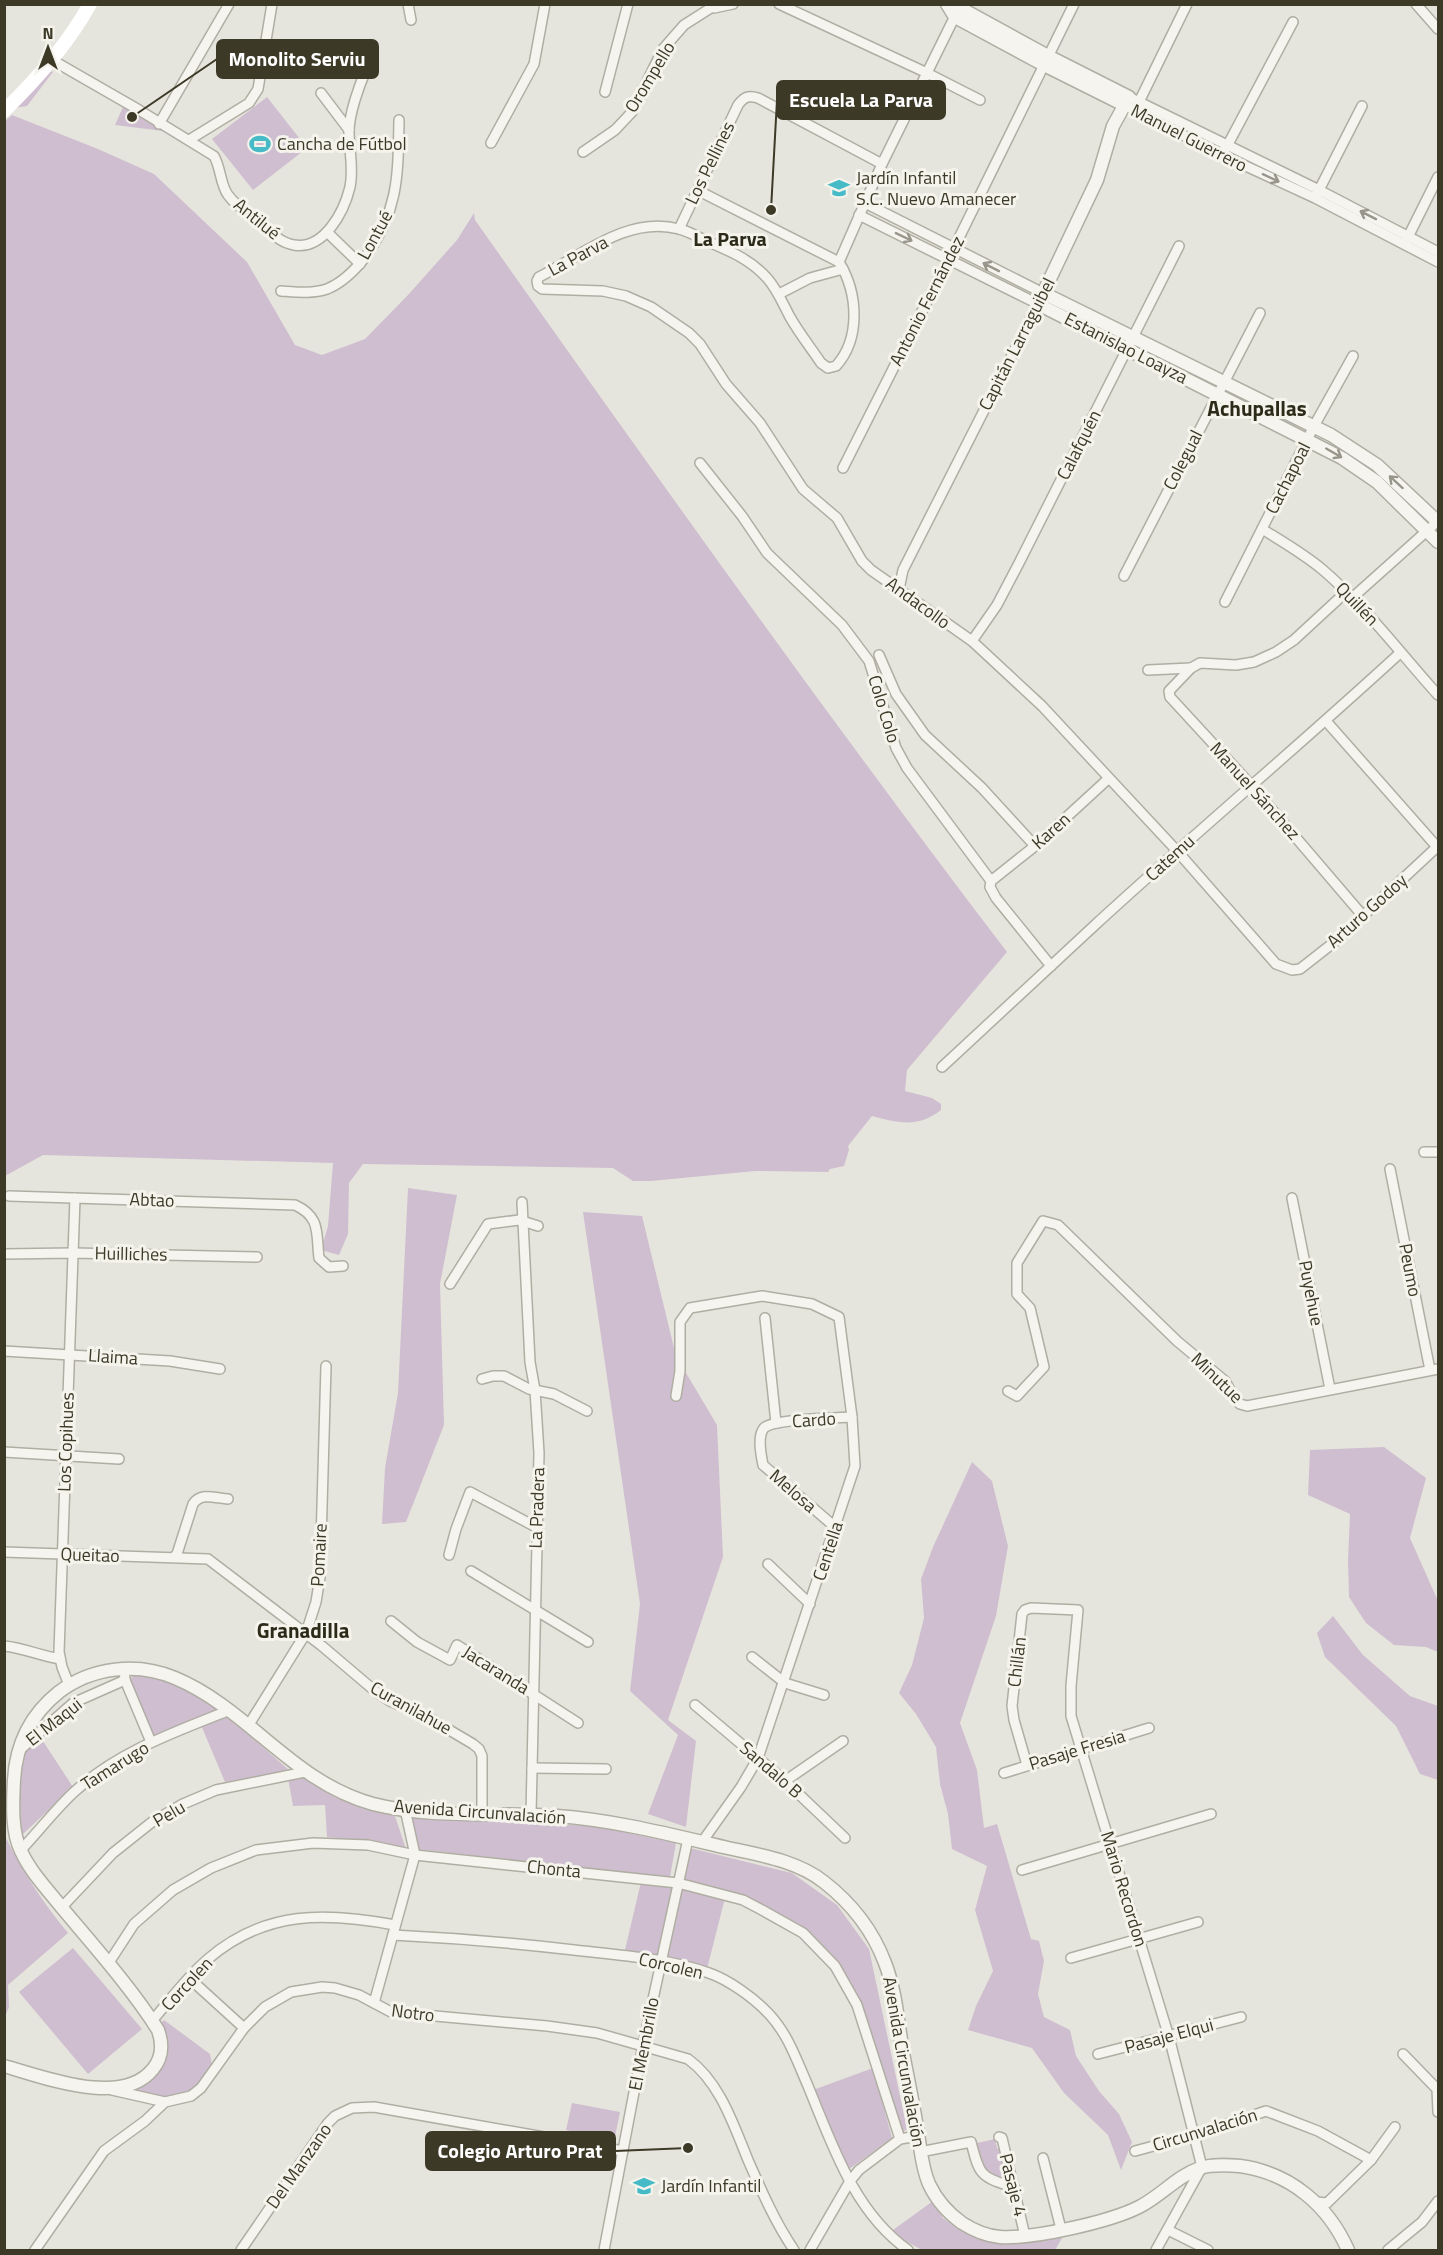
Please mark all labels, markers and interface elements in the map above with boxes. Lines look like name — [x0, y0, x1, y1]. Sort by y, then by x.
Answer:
north arrow — [18, 18, 78, 78]
text: N — [42, 21, 54, 45]
street label: Orompello — [618, 36, 681, 118]
callout: Monolito Serviu — [217, 40, 378, 78]
text: Monolito Serviu — [229, 43, 365, 74]
callout: Escuela La Parva — [777, 81, 945, 119]
text: Escuela La Parva — [789, 84, 933, 115]
street label: Manuel Guerrero — [1126, 97, 1252, 178]
street label: Los Pellines — [678, 117, 741, 209]
place label: Cancha de Fútbol — [277, 130, 407, 157]
sports icon: Cancha de Fútbol — [248, 132, 272, 156]
place label: Jardín Infantil S.C. Nuevo Amanecer — [856, 164, 1016, 212]
one-way arrow — [1261, 172, 1279, 184]
school or university icon: Jardín Infantil S.C. Nuevo Amanecer — [827, 176, 851, 200]
street label: Antilué — [228, 191, 287, 246]
street label: Lontué — [350, 205, 399, 264]
one-way arrow — [1360, 209, 1378, 220]
district label: La Parva — [693, 223, 767, 254]
street label: La Parva — [543, 228, 613, 283]
street label: Antonio Fernández — [882, 231, 971, 371]
one-way arrow — [894, 232, 912, 244]
one-way arrow — [982, 260, 1000, 272]
street label: Capitán Larraguibel — [971, 273, 1062, 415]
street label: Estanislao Loayza — [1060, 305, 1193, 390]
district label: Achupallas — [1207, 392, 1307, 424]
street label: Calafquén — [1049, 405, 1108, 485]
street label: Colegual — [1156, 425, 1209, 495]
street label: Cachapoal — [1258, 437, 1317, 518]
one-way arrow — [1325, 447, 1342, 459]
one-way arrow — [1389, 475, 1404, 489]
street label: Andacollo — [880, 570, 956, 635]
street label: Quillén — [1329, 575, 1385, 632]
street label: Colo Colo — [861, 672, 908, 746]
street label: Manuel Sánchez — [1204, 736, 1307, 846]
street label: Karen — [1025, 806, 1076, 855]
street label: Catemu — [1139, 828, 1201, 887]
street label: Arturo Godoy — [1320, 867, 1413, 954]
street label: Abtao — [129, 1185, 175, 1214]
street label: Huilliches — [94, 1239, 168, 1268]
street label: Peumo — [1392, 1241, 1429, 1299]
street label: Puyehue — [1292, 1258, 1331, 1328]
street label: Llaima — [87, 1341, 139, 1372]
street label: Minutue — [1185, 1346, 1249, 1409]
street label: Los Copihues — [50, 1392, 81, 1492]
street label: Cardo — [791, 1405, 837, 1434]
street label: Melosa — [764, 1462, 823, 1519]
street label: La Pradera — [522, 1467, 551, 1549]
street label: Centella — [805, 1518, 850, 1584]
street label: Pomaire — [303, 1523, 334, 1587]
street label: Queitao — [60, 1540, 120, 1569]
district label: Granadilla — [257, 1614, 350, 1646]
street label: Chillán — [1000, 1635, 1033, 1689]
street label: Jacaranda — [458, 1638, 535, 1701]
street label: Curanilahue — [366, 1674, 457, 1741]
street label: El Maqui — [20, 1691, 88, 1752]
street label: Pasaje Fresia — [1025, 1722, 1128, 1777]
street label: Tamarugo — [76, 1734, 154, 1797]
street label: Sandalo B — [734, 1735, 809, 1805]
street label: Avenida Circunvalación — [393, 1792, 567, 1831]
street label: Pelu — [148, 1794, 190, 1834]
street label: Mario Recordon — [1094, 1828, 1155, 1950]
street label: Chonta — [526, 1852, 582, 1885]
street label: Corcolen — [636, 1945, 706, 1986]
street label: Corcolen — [154, 1951, 219, 2017]
street label: Avenida Circunvalación — [876, 1975, 933, 2149]
street label: El Membrillo — [621, 1995, 666, 2093]
street label: Notro — [390, 1996, 436, 2029]
street label: Pasaje Elqui — [1121, 2011, 1216, 2060]
street label: Circunvalación — [1149, 2101, 1261, 2158]
street label: Del Manzano — [259, 2117, 338, 2214]
callout: Colegio Arturo Prat — [426, 2132, 615, 2170]
text: Colegio Arturo Prat — [438, 2135, 602, 2166]
street label: Pasaje 4 — [993, 2151, 1034, 2219]
place label: Jardín Infantil — [661, 2172, 761, 2199]
school or university icon: Jardín Infantil — [632, 2174, 656, 2198]

